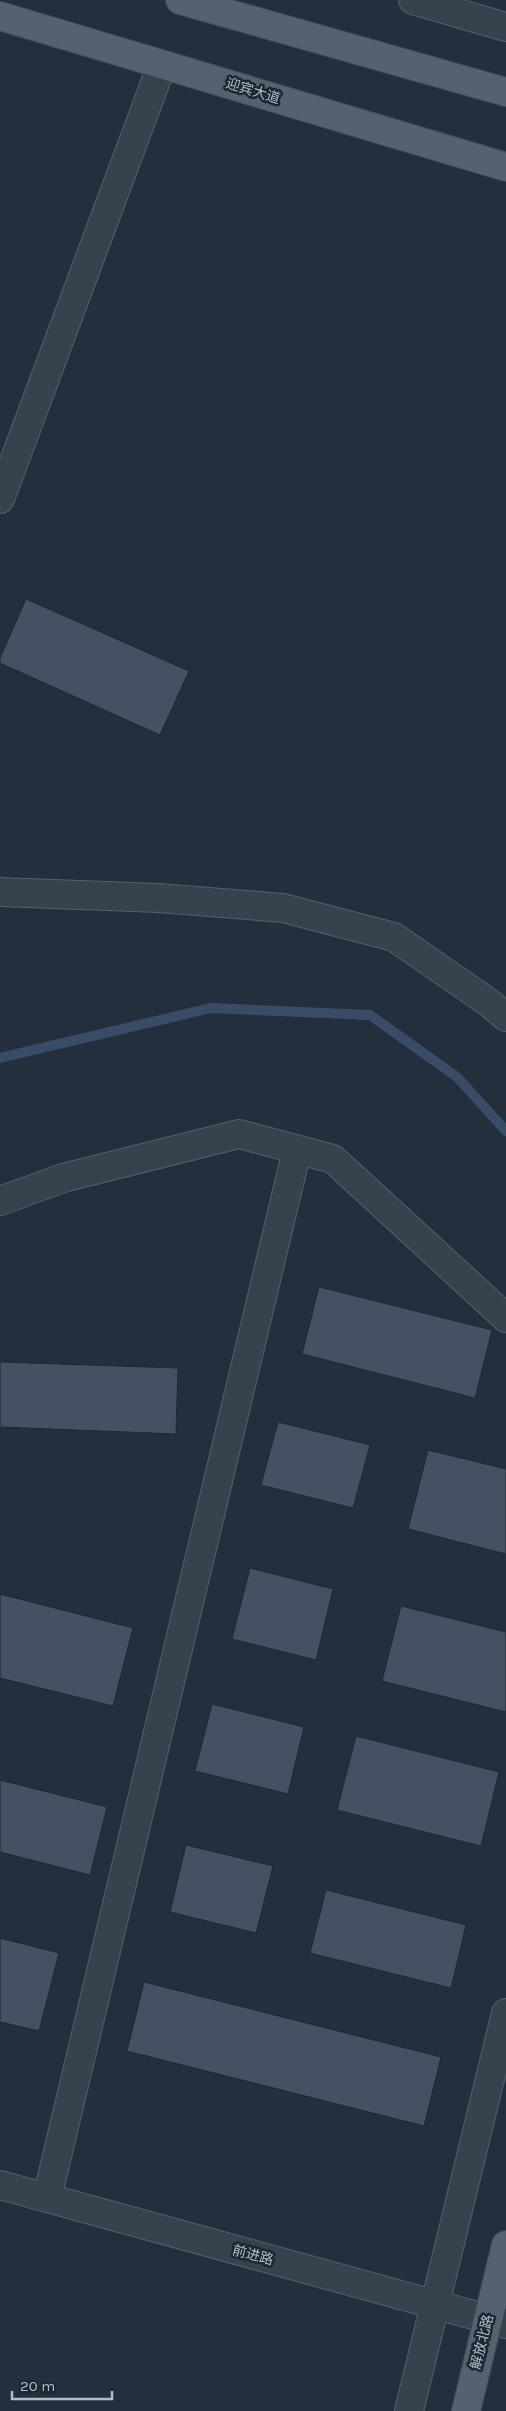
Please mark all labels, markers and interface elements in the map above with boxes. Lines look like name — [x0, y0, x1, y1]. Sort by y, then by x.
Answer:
street label: 迎宾大道 — [224, 75, 282, 107]
street label: 前进路 — [231, 2241, 275, 2269]
street label: 解放北路 — [467, 2313, 497, 2371]
scale bar — [12, 2368, 112, 2400]
text: 20 m — [20, 2377, 55, 2395]

